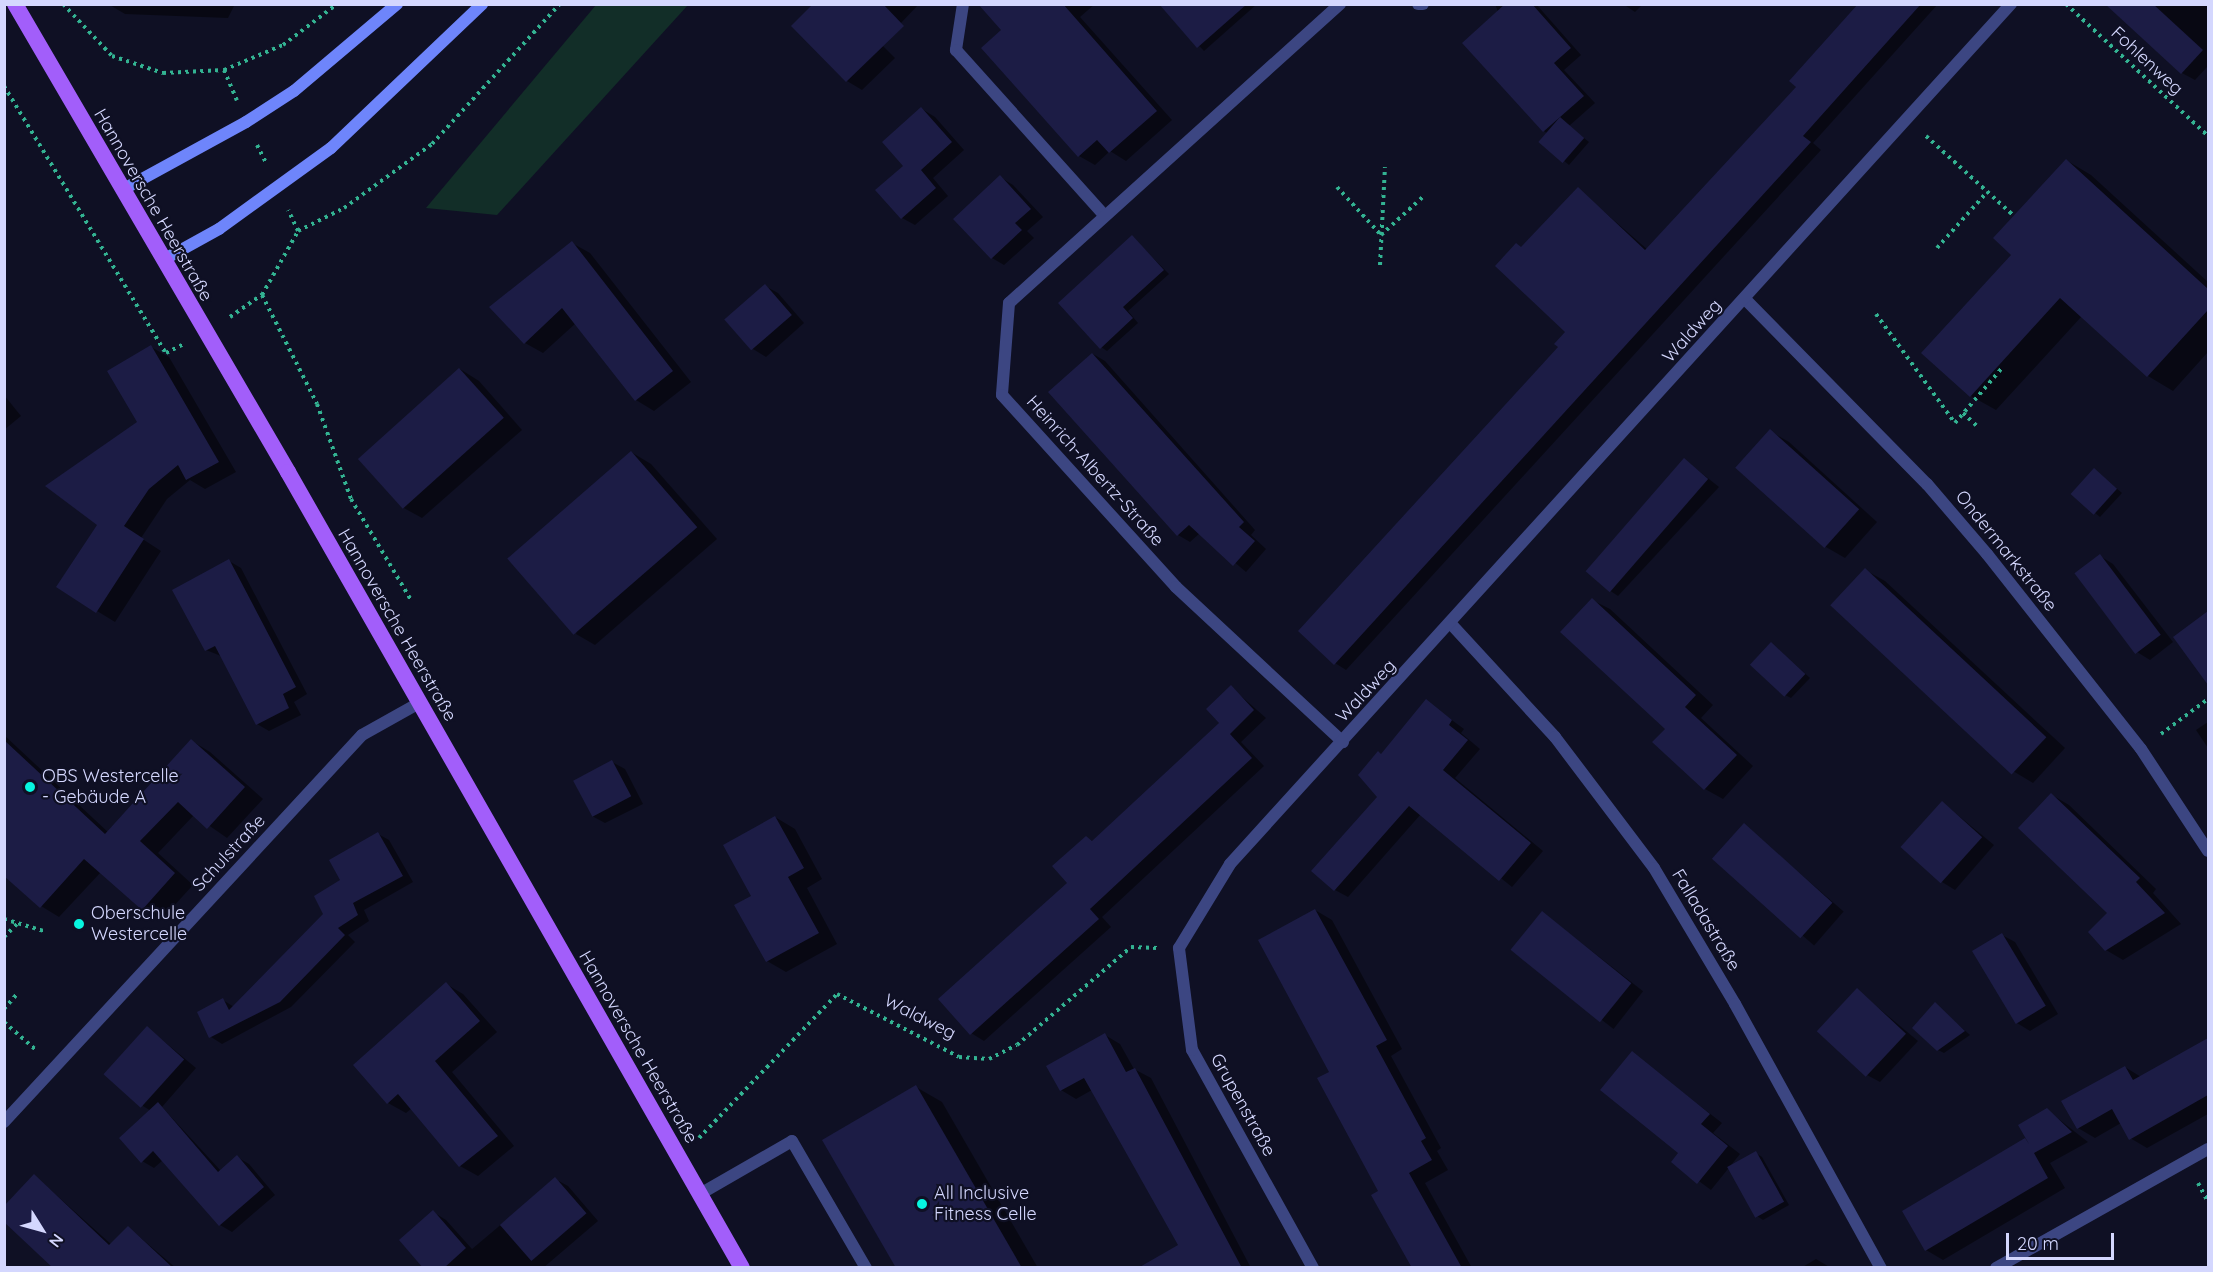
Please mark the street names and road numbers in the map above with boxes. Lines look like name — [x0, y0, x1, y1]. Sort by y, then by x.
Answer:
street label: Fohlenweg — [2107, 22, 2187, 100]
street label: Hannoversche Heerstraße — [89, 105, 217, 305]
street label: Waldweg — [1658, 295, 1726, 367]
street label: Heinrich-Albertz-Straße — [1022, 391, 1168, 551]
street label: Ondermarkstraße — [1951, 486, 2061, 616]
street label: Hannoversche Heerstraße — [333, 525, 461, 725]
street label: Waldweg — [1332, 655, 1400, 727]
street label: Schulstraße — [188, 810, 270, 896]
street label: Falladastraße — [1667, 865, 1745, 975]
street label: Hannoversche Heerstraße — [574, 947, 702, 1147]
street label: Waldweg — [880, 990, 960, 1044]
street label: Grupenstraße — [1206, 1050, 1280, 1160]

